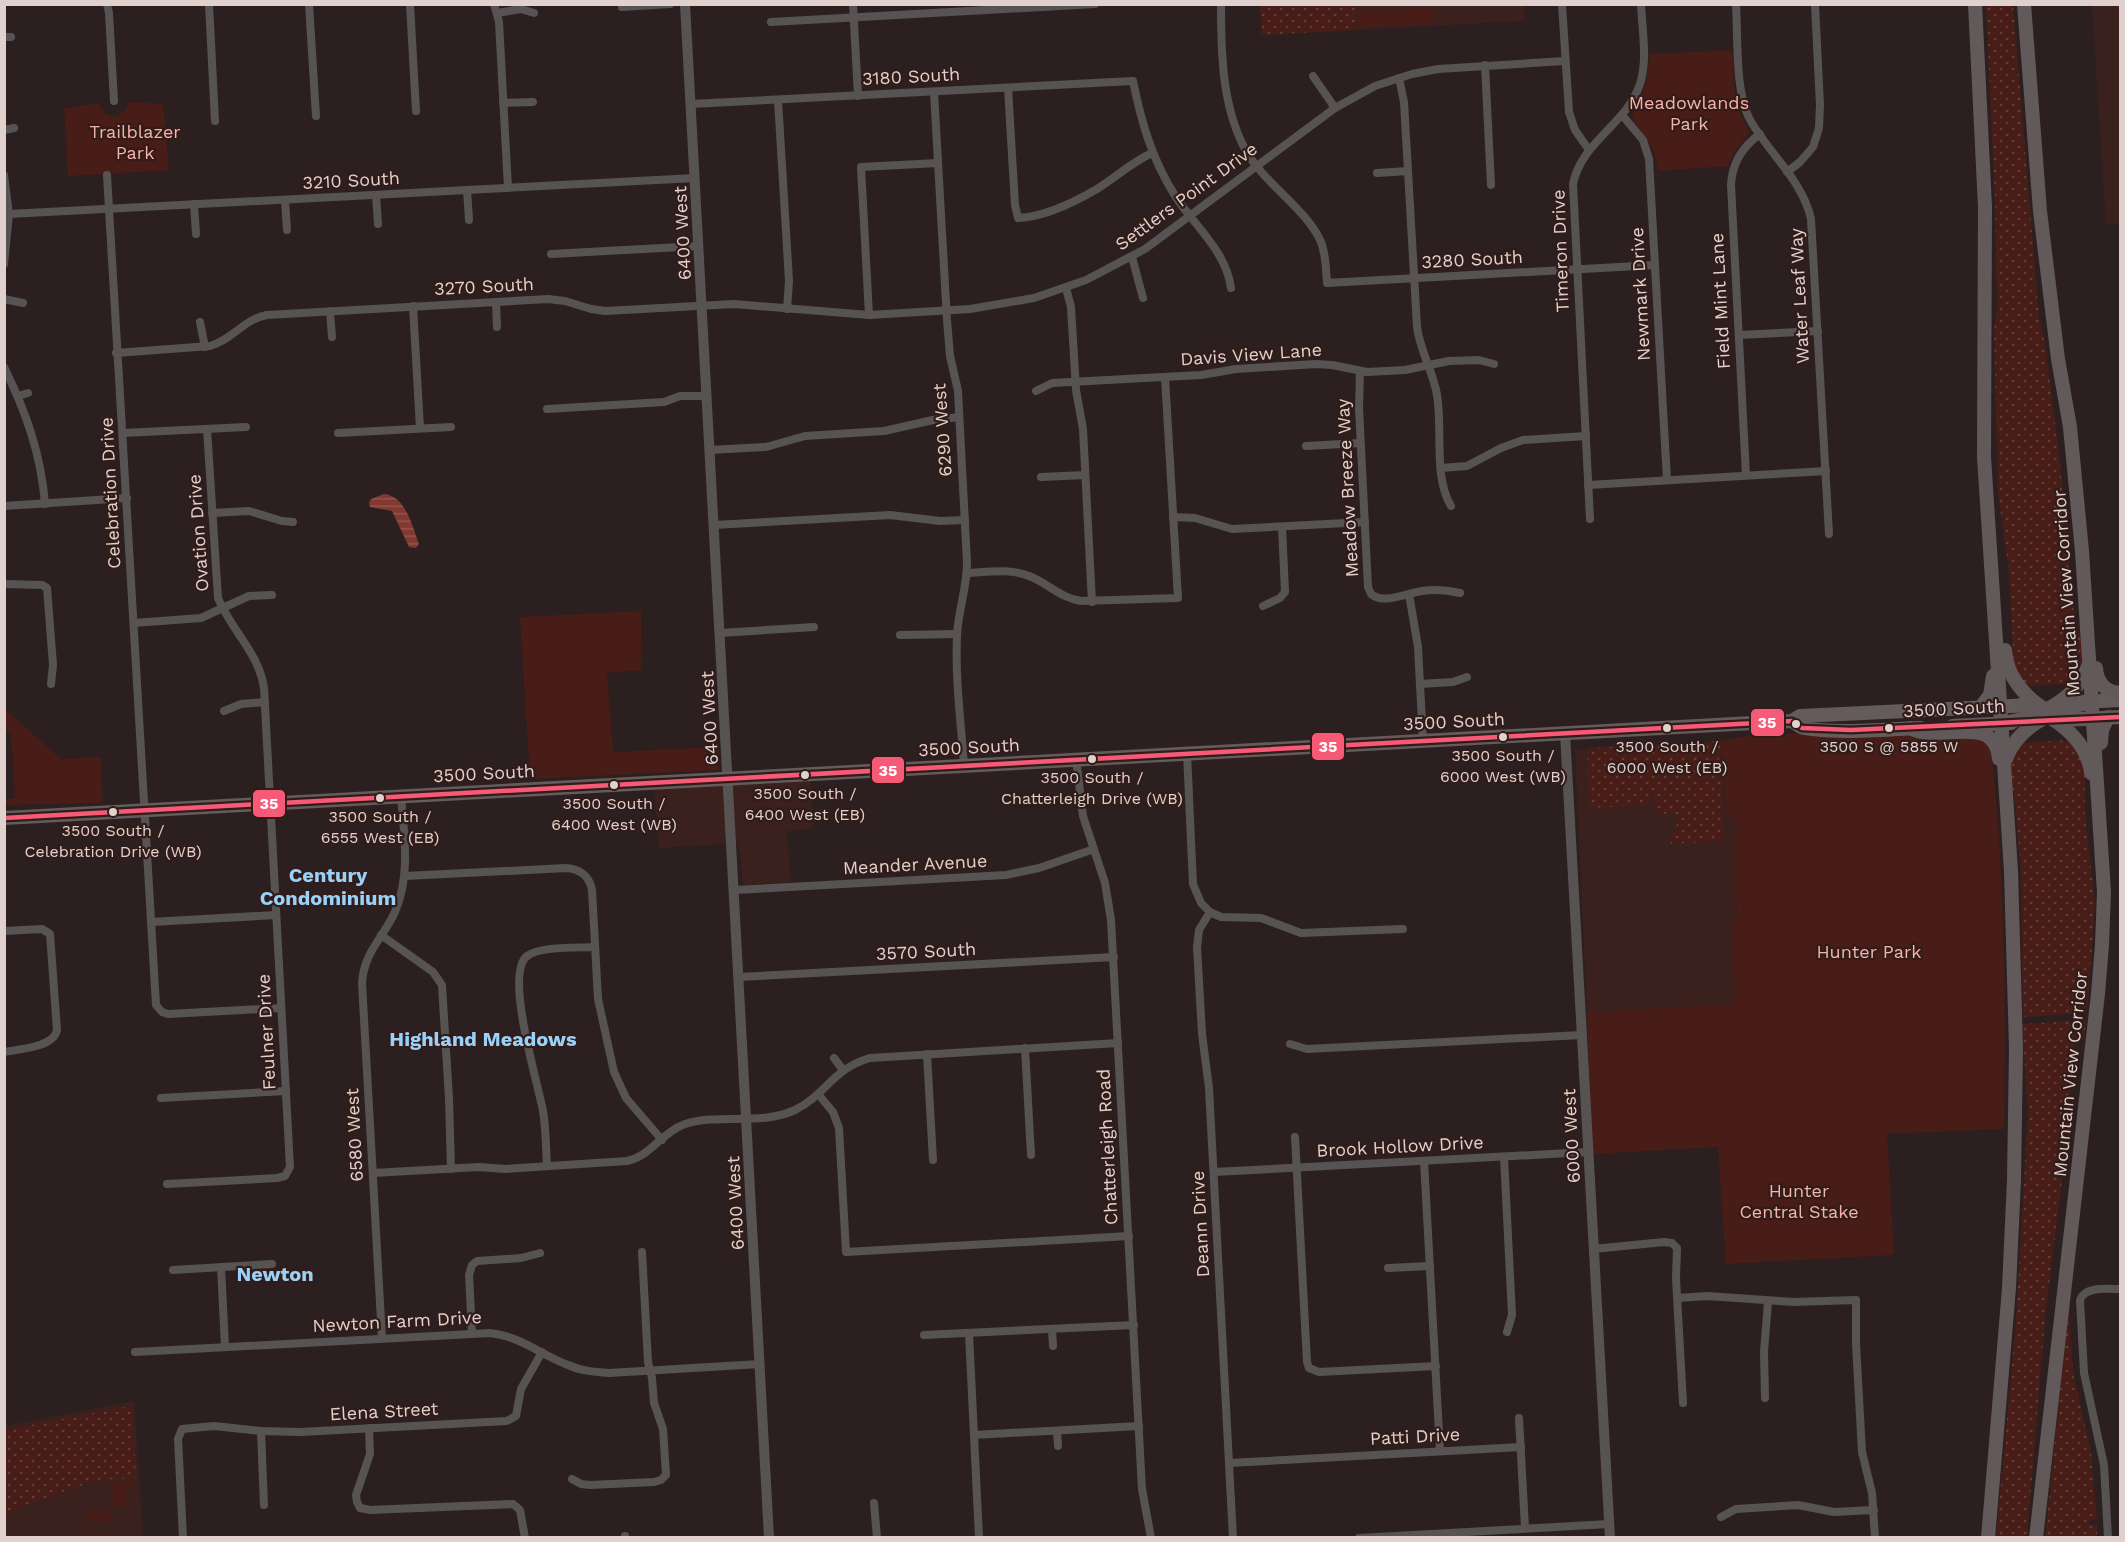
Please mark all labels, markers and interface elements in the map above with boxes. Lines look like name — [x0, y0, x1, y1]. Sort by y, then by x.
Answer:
street label: 3180 South — [861, 63, 961, 89]
park label: Meadowlands Park — [1629, 92, 1749, 134]
park label: Trailblazer Park — [89, 121, 181, 163]
street label: Settlers Point Drive — [1111, 138, 1261, 254]
street label: 3210 South — [302, 167, 400, 193]
street label: 6400 West — [669, 185, 695, 281]
street label: Timeron Drive — [1547, 189, 1573, 313]
street label: Newmark Drive — [1626, 227, 1654, 361]
street label: Water Leaf Way — [1785, 227, 1813, 364]
street label: Field Mint Lane — [1706, 232, 1734, 370]
street label: 3280 South — [1421, 246, 1523, 272]
street label: 3270 South — [434, 273, 534, 299]
street label: Davis View Lane — [1179, 339, 1323, 369]
street label: 6290 West — [928, 382, 956, 477]
street label: Meadow Breeze Way — [1332, 397, 1362, 578]
street label: Celebration Drive — [96, 417, 124, 569]
street label: Ovation Drive — [183, 474, 213, 592]
street label: Mountain View Corridor — [2048, 489, 2084, 697]
street label: 6400 West — [696, 670, 722, 766]
street label: 3500 South — [1903, 695, 2005, 721]
street label: 3500 South — [1403, 708, 1505, 734]
line badge: 35 — [1750, 708, 1785, 737]
text: 35 — [1758, 713, 1776, 732]
unlabelled marker — [1790, 718, 1802, 730]
marker: 3500 South / 6000 West (EB) — [1661, 722, 1673, 734]
marker: 3500 S @ 5855 W — [1883, 722, 1895, 734]
marker: 3500 South / 6000 West (WB) — [1497, 731, 1509, 743]
line badge: 35 — [1311, 732, 1345, 761]
street label: 3500 South — [918, 734, 1020, 760]
text: 35 — [1319, 737, 1337, 756]
place label: 3500 South / 6000 West (EB) — [1607, 737, 1727, 777]
place label: 3500 S @ 5855 W — [1820, 737, 1958, 756]
place label: 3500 South / 6000 West (WB) — [1440, 746, 1566, 786]
marker: 3500 South / Chatterleigh Drive (WB) — [1086, 753, 1098, 765]
line badge: 35 — [871, 756, 905, 784]
street label: 3500 South — [433, 760, 535, 786]
text: 35 — [879, 761, 897, 780]
place label: 3500 South / Chatterleigh Drive (WB) — [1001, 768, 1183, 808]
marker: 3500 South / 6400 West (EB) — [799, 769, 811, 781]
marker: 3500 South / 6400 West (WB) — [608, 779, 620, 791]
place label: 3500 South / 6400 West (EB) — [745, 784, 865, 824]
line badge: 35 — [252, 789, 286, 818]
marker: 3500 South / 6555 West (EB) — [374, 792, 386, 804]
text: 35 — [260, 794, 278, 813]
place label: 3500 South / 6400 West (WB) — [551, 794, 677, 834]
marker: 3500 South / Celebration Drive (WB) — [107, 806, 119, 818]
place label: 3500 South / 6555 West (EB) — [321, 807, 439, 847]
place label: 3500 South / Celebration Drive (WB) — [24, 821, 202, 861]
street label: Meander Avenue — [842, 850, 988, 878]
district label: Century Condominium — [260, 863, 396, 910]
street label: 3570 South — [875, 938, 977, 964]
park label: Hunter Park — [1817, 941, 1921, 962]
street label: Mountain View Corridor — [2049, 970, 2091, 1178]
street label: Feulner Drive — [252, 973, 280, 1091]
district label: Highland Meadows — [389, 1027, 577, 1051]
street label: Chatterleigh Road — [1092, 1068, 1122, 1226]
street label: 6580 West — [341, 1087, 367, 1182]
street label: 6000 West — [1558, 1088, 1584, 1184]
street label: Brook Hollow Drive — [1316, 1131, 1484, 1161]
street label: 6400 West — [722, 1155, 748, 1251]
street label: Deann Drive — [1187, 1170, 1213, 1278]
park label: Hunter Central Stake — [1739, 1180, 1859, 1222]
district label: Newton — [236, 1262, 314, 1286]
street label: Newton Farm Drive — [312, 1306, 482, 1336]
street label: Elena Street — [329, 1398, 439, 1424]
street label: Patti Drive — [1369, 1423, 1461, 1449]

